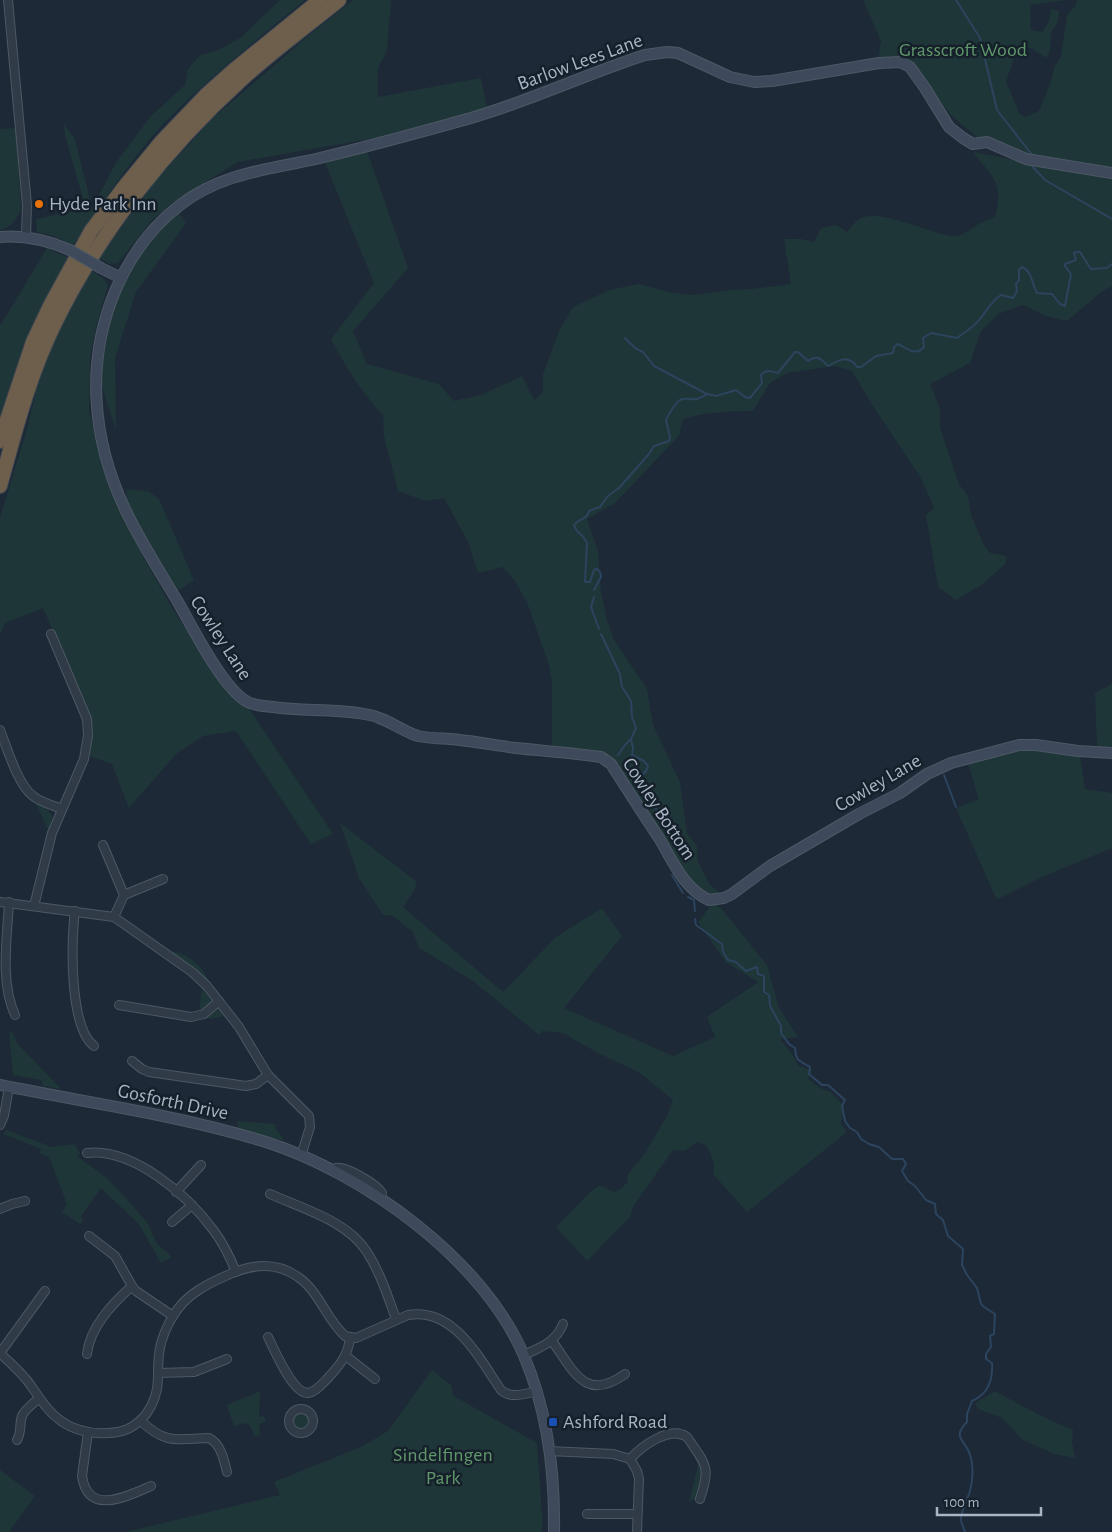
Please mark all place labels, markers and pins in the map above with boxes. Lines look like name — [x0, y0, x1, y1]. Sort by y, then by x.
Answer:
place label: Hyde Park Inn — [49, 194, 157, 214]
marker: Hyde Park Inn — [33, 198, 45, 210]
place label: Ashford Road — [563, 1412, 667, 1432]
marker: Ashford Road — [547, 1416, 559, 1428]

